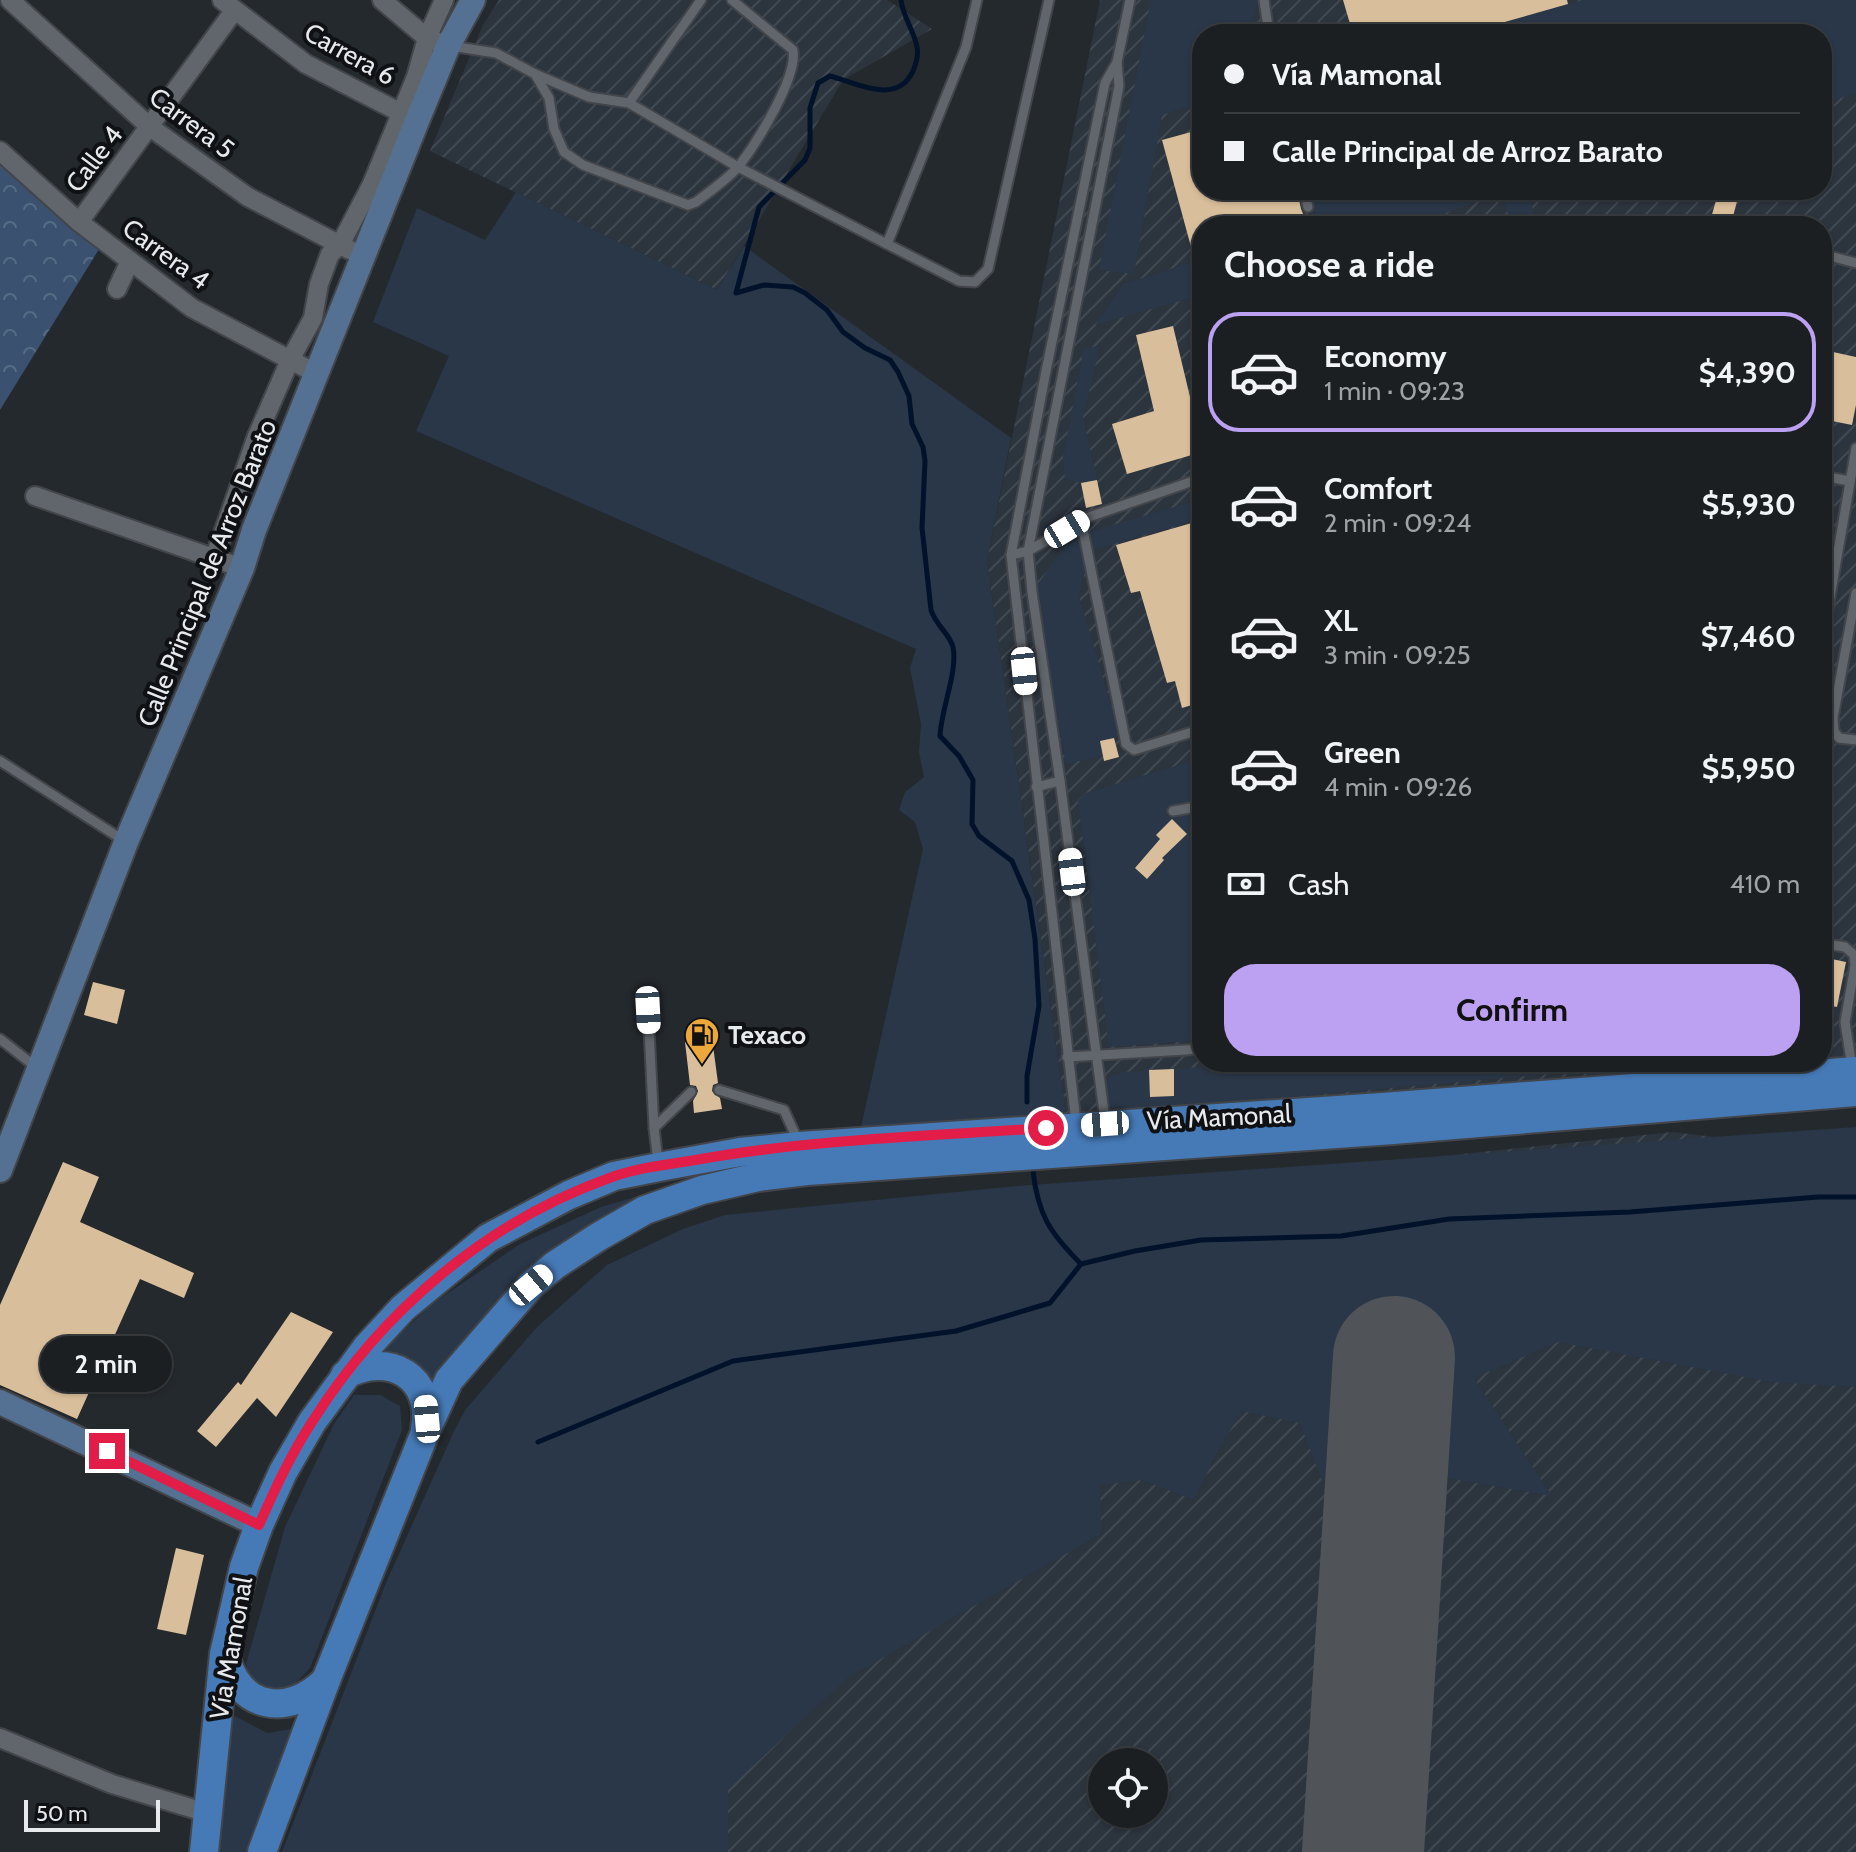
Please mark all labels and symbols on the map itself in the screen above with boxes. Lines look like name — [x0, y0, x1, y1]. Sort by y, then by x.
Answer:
street label: Carrera 6 — [299, 16, 401, 92]
street label: Carrera 5 — [143, 81, 241, 165]
street label: Calle 4 — [59, 119, 129, 199]
street label: Carrera 4 — [116, 212, 216, 296]
street label: Calle Principal de Arroz Barato — [131, 415, 283, 731]
car — [1040, 506, 1094, 552]
car — [1010, 646, 1038, 696]
car — [1057, 847, 1087, 897]
car — [635, 985, 661, 1035]
fuel station icon: Texaco — [683, 1016, 721, 1066]
place label: Texaco — [728, 1019, 806, 1051]
street label: Vía Mamonal — [1146, 1097, 1292, 1137]
route start — [1028, 1110, 1064, 1146]
car — [1080, 1110, 1130, 1138]
car — [505, 1260, 557, 1310]
callout: 2 min — [41, 1335, 173, 1391]
car — [413, 1394, 441, 1444]
route end — [89, 1433, 125, 1469]
street label: Vía Mamonal — [203, 1574, 259, 1722]
scale bar — [24, 1796, 160, 1832]

